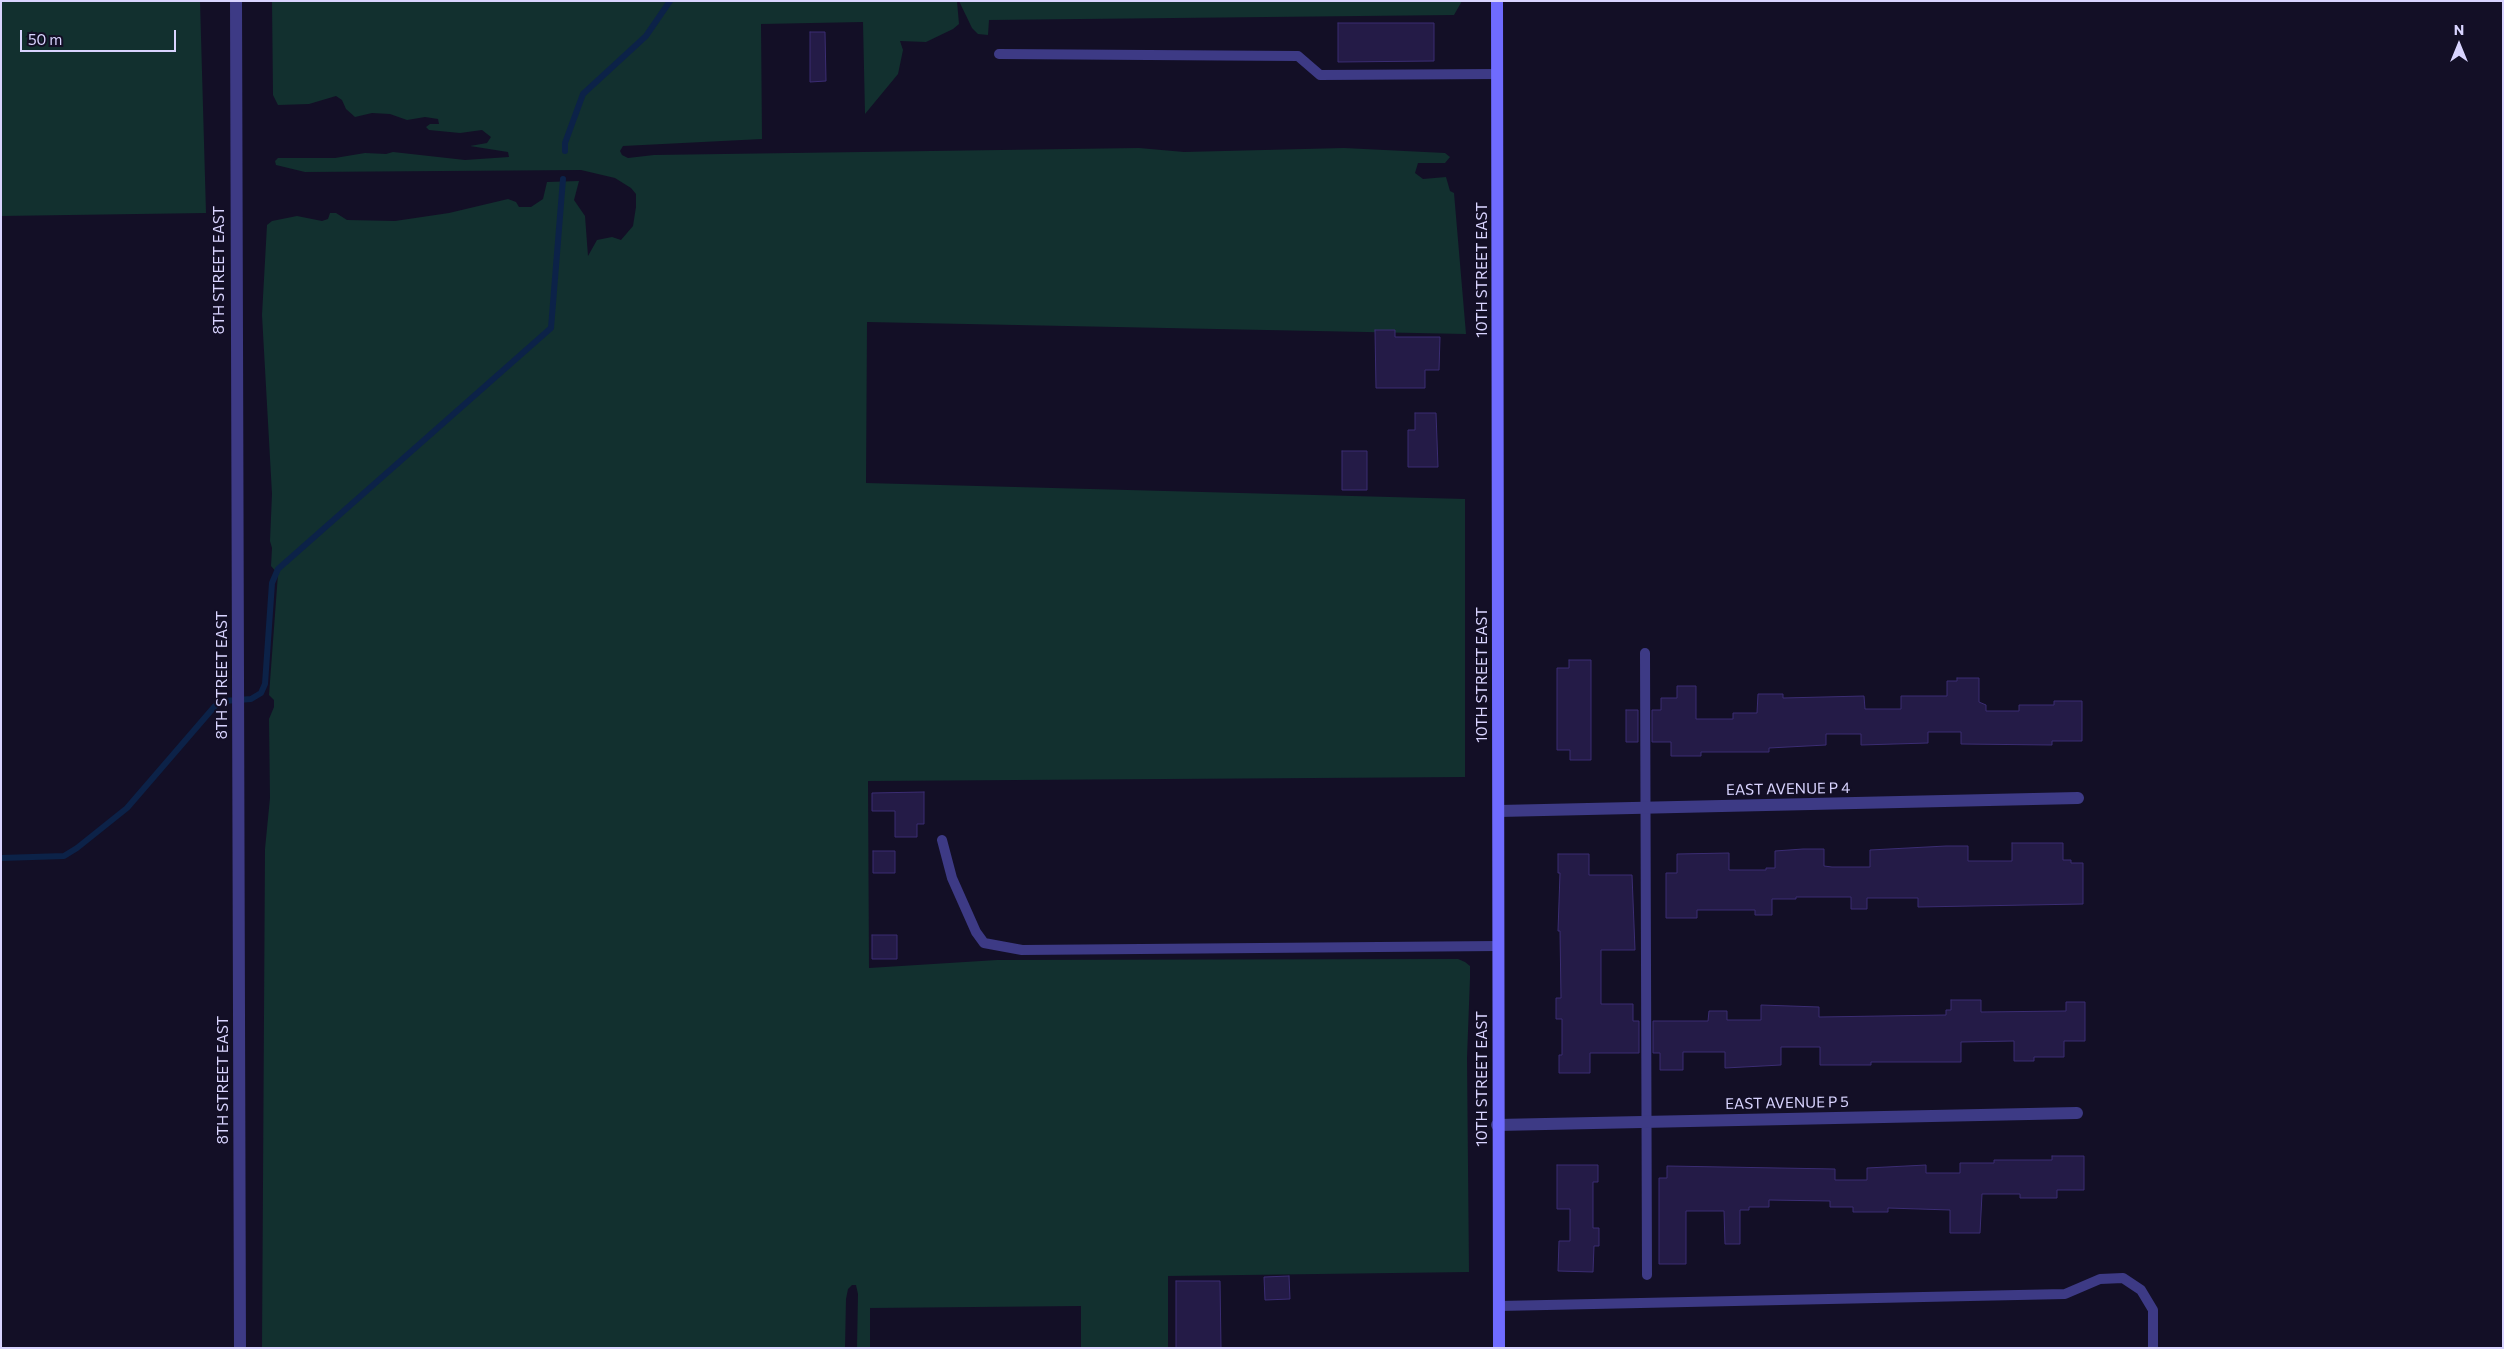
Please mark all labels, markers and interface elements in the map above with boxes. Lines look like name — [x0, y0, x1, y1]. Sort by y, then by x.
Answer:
scale bar — [22, 20, 179, 52]
north arrow — [2434, 20, 2484, 70]
text: N — [2454, 21, 2464, 38]
text: 50 m — [28, 30, 62, 48]
street label: 10TH STREET EAST — [1473, 202, 1491, 338]
street label: 8TH STREET EAST — [210, 206, 228, 334]
street label: 10TH STREET EAST — [1473, 607, 1491, 743]
street label: 8TH STREET EAST — [213, 611, 231, 739]
street label: EAST AVENUE P 4 — [1726, 779, 1850, 799]
street label: 10TH STREET EAST — [1473, 1011, 1491, 1147]
street label: 8TH STREET EAST — [214, 1016, 232, 1144]
street label: EAST AVENUE P 5 — [1725, 1093, 1849, 1113]

